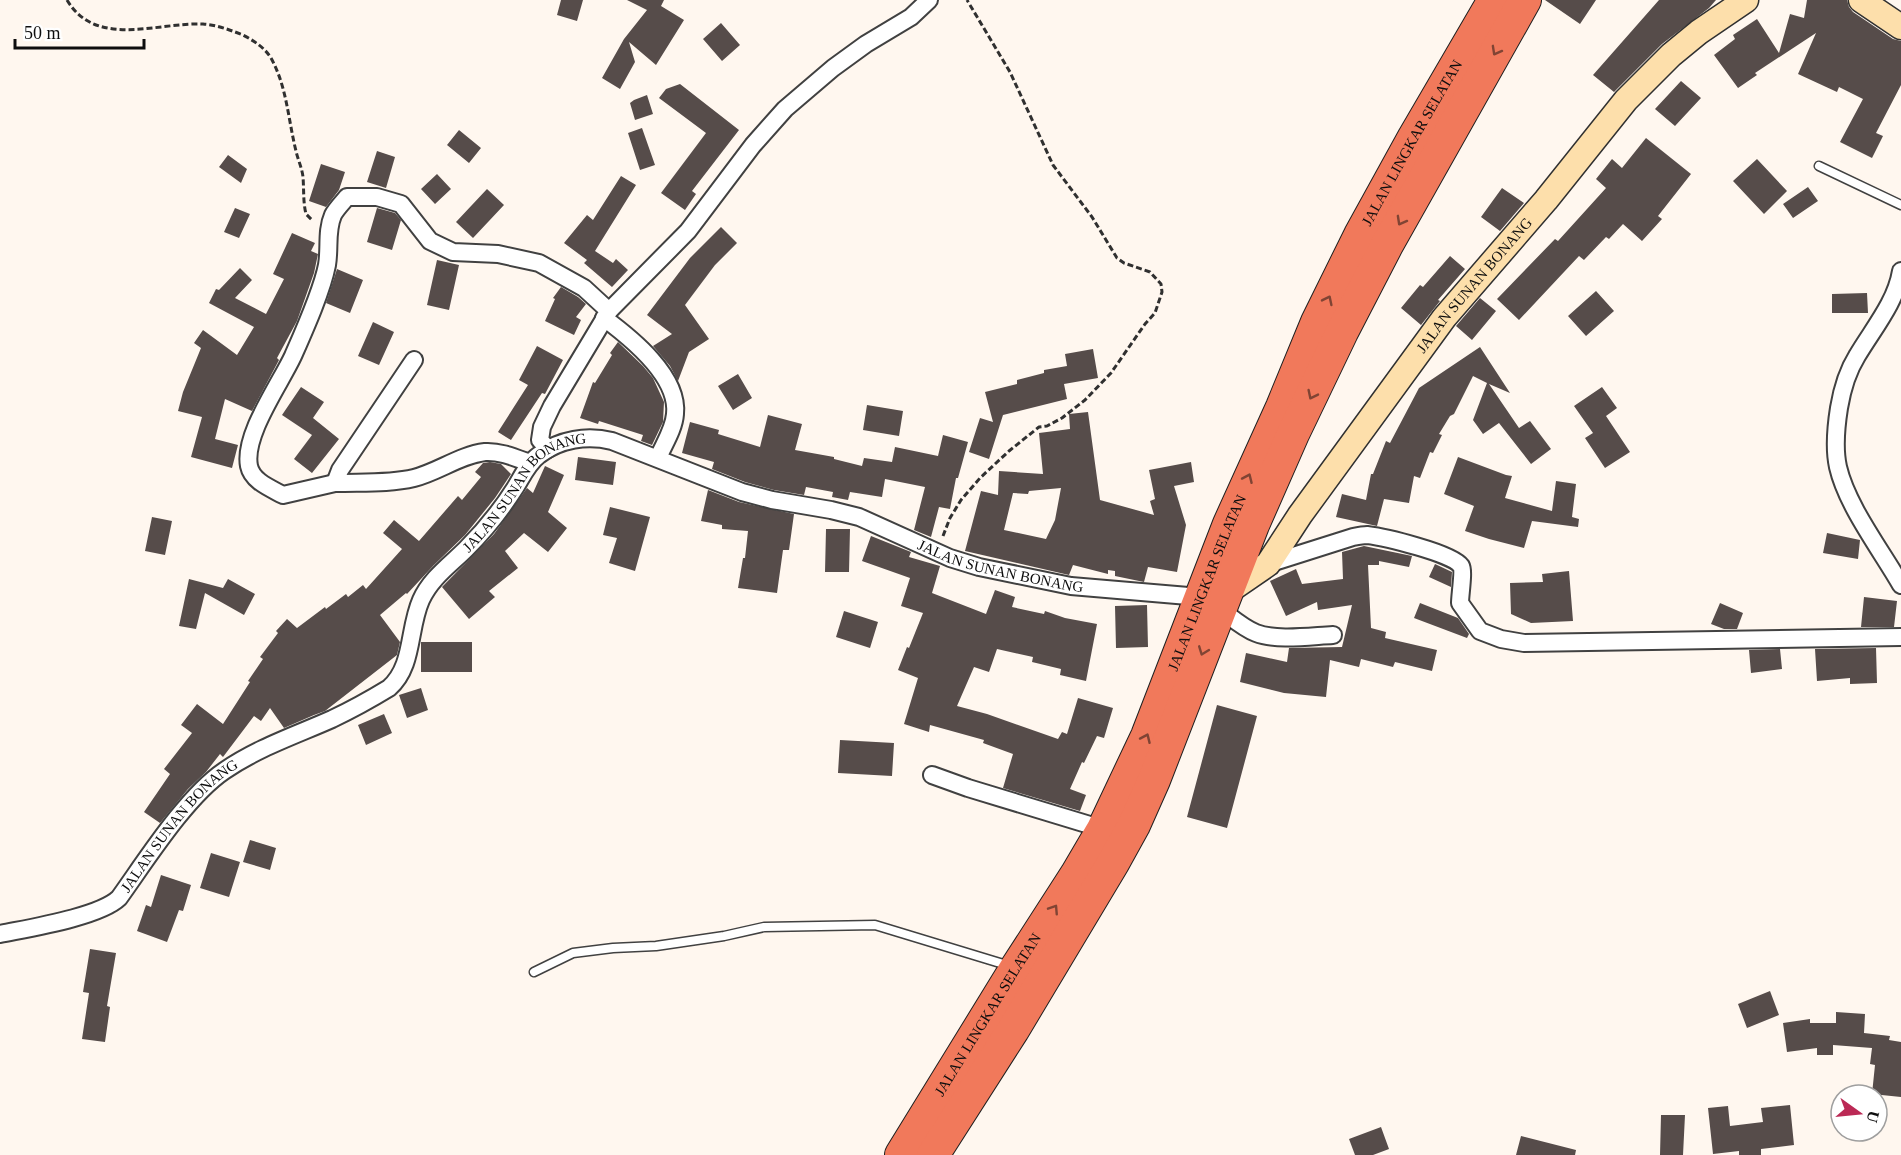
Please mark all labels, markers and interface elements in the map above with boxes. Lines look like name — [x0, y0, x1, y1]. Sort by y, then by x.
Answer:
scale bar — [15, 12, 144, 50]
text: 50 m — [24, 23, 61, 43]
one-way arrow — [1492, 45, 1503, 55]
street label: JALAN LINGKAR SELATAN — [1359, 57, 1465, 229]
street label: JALAN SUNAN BONANG — [1413, 214, 1535, 356]
one-way arrow — [1396, 215, 1408, 225]
one-way arrow — [1320, 296, 1332, 307]
one-way arrow — [1308, 388, 1319, 399]
street label: JALAN SUNAN BONANG — [460, 430, 587, 555]
one-way arrow — [1241, 474, 1253, 485]
street label: JALAN LINGKAR SELATAN — [1165, 492, 1249, 673]
street label: JALAN SUNAN BONANG — [915, 537, 1084, 595]
one-way arrow — [1198, 646, 1211, 656]
one-way arrow — [1139, 733, 1151, 744]
street label: JALAN SUNAN BONANG — [118, 756, 241, 895]
one-way arrow — [1047, 905, 1058, 916]
street label: JALAN LINGKAR SELATAN — [931, 930, 1044, 1099]
north arrow — [1829, 1083, 1889, 1143]
text: U — [1863, 1109, 1883, 1125]

